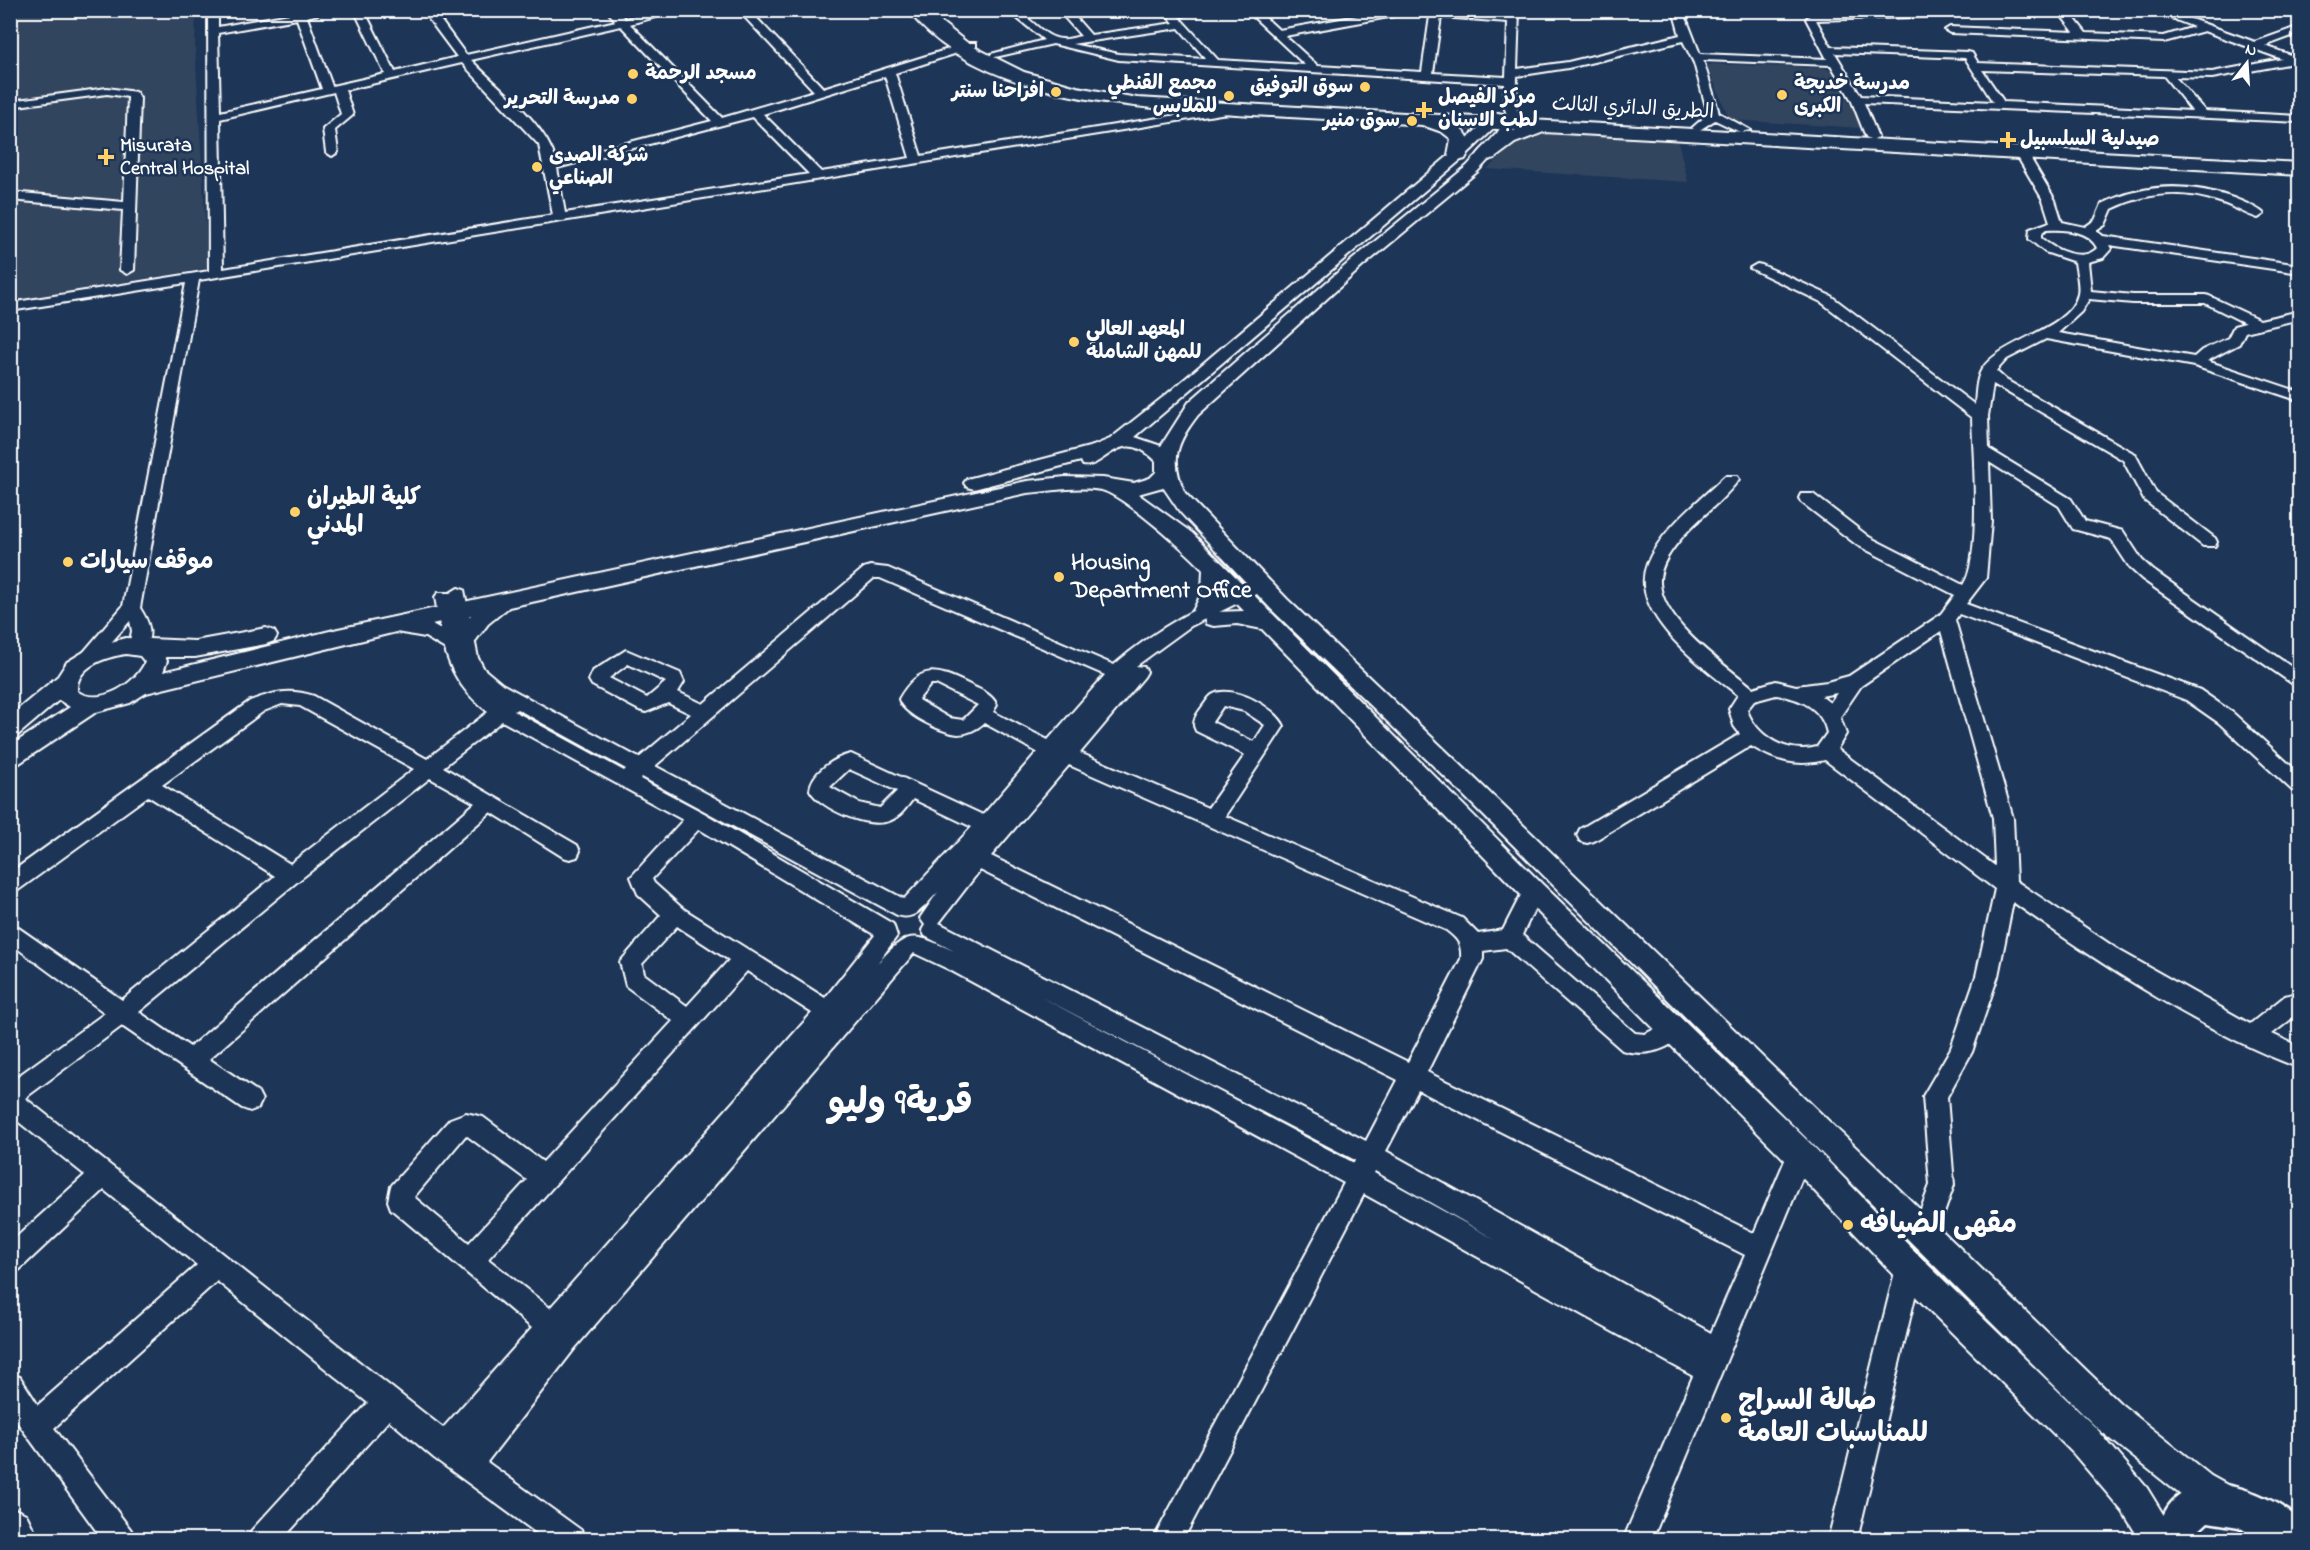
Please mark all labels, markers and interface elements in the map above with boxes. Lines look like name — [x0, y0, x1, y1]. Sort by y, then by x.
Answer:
north arrow — [2217, 33, 2277, 93]
text: N — [2242, 38, 2260, 64]
place label: مسجد الرحمة — [645, 60, 757, 89]
marker: مسجد الرحمة — [626, 67, 640, 81]
place label: مجمع القنطي للملابس — [1107, 70, 1217, 122]
place label: مدرسة خديجة الكبرى — [1794, 70, 1910, 122]
place label: سوق التوفيق — [1250, 73, 1353, 102]
place label: افراحنا سنتر — [950, 78, 1044, 107]
marker: سوق التوفيق — [1358, 80, 1372, 94]
place label: مركز الفيصل لطب الاسنان — [1438, 84, 1538, 136]
place label: مدرسة التحرير — [503, 85, 620, 114]
marker: افراحنا سنتر — [1049, 85, 1063, 99]
marker: مدرسة خديجة الكبرى — [1775, 88, 1789, 102]
marker: مجمع القنطي للملابس — [1222, 89, 1236, 103]
street label: الطريق الدائري الثالث — [1551, 90, 1715, 128]
marker: مدرسة التحرير — [625, 92, 639, 106]
marker: مركز الفيصل لطب الاسنان — [1415, 101, 1433, 119]
place label: سوق منير — [1321, 107, 1400, 136]
marker: سوق منير — [1405, 114, 1419, 128]
place label: صيدلية السلسبيل — [2020, 126, 2160, 155]
place label: Misurata Central Hospital — [120, 132, 249, 184]
marker: صيدلية السلسبيل — [2001, 133, 2015, 147]
place label: شركة الصدى الصناعي — [549, 142, 648, 195]
marker: Misurata Central Hospital — [97, 148, 115, 166]
marker: شركة الصدى الصناعي — [530, 160, 544, 174]
place label: المعهد العالي للمهن الشامله — [1086, 316, 1202, 368]
marker: المعهد العالي للمهن الشامله — [1067, 335, 1081, 349]
place label: كلية الطيران المدني — [307, 481, 421, 545]
marker: كلية الطيران المدني — [288, 505, 302, 519]
place label: موقف سيارات — [80, 545, 214, 580]
place label: Housing Department Office — [1070, 546, 1253, 609]
marker: موقف سيارات — [61, 555, 75, 569]
marker: Housing Department Office — [1052, 570, 1066, 584]
district label: قرية9 وليو — [825, 1078, 973, 1131]
place label: مقهى الضيافه — [1860, 1205, 2017, 1246]
marker: مقهى الضيافه — [1841, 1218, 1855, 1232]
place label: صالة السراج للمناسبات العامة — [1738, 1382, 1928, 1455]
marker: صالة السراج للمناسبات العامة — [1719, 1411, 1733, 1425]

